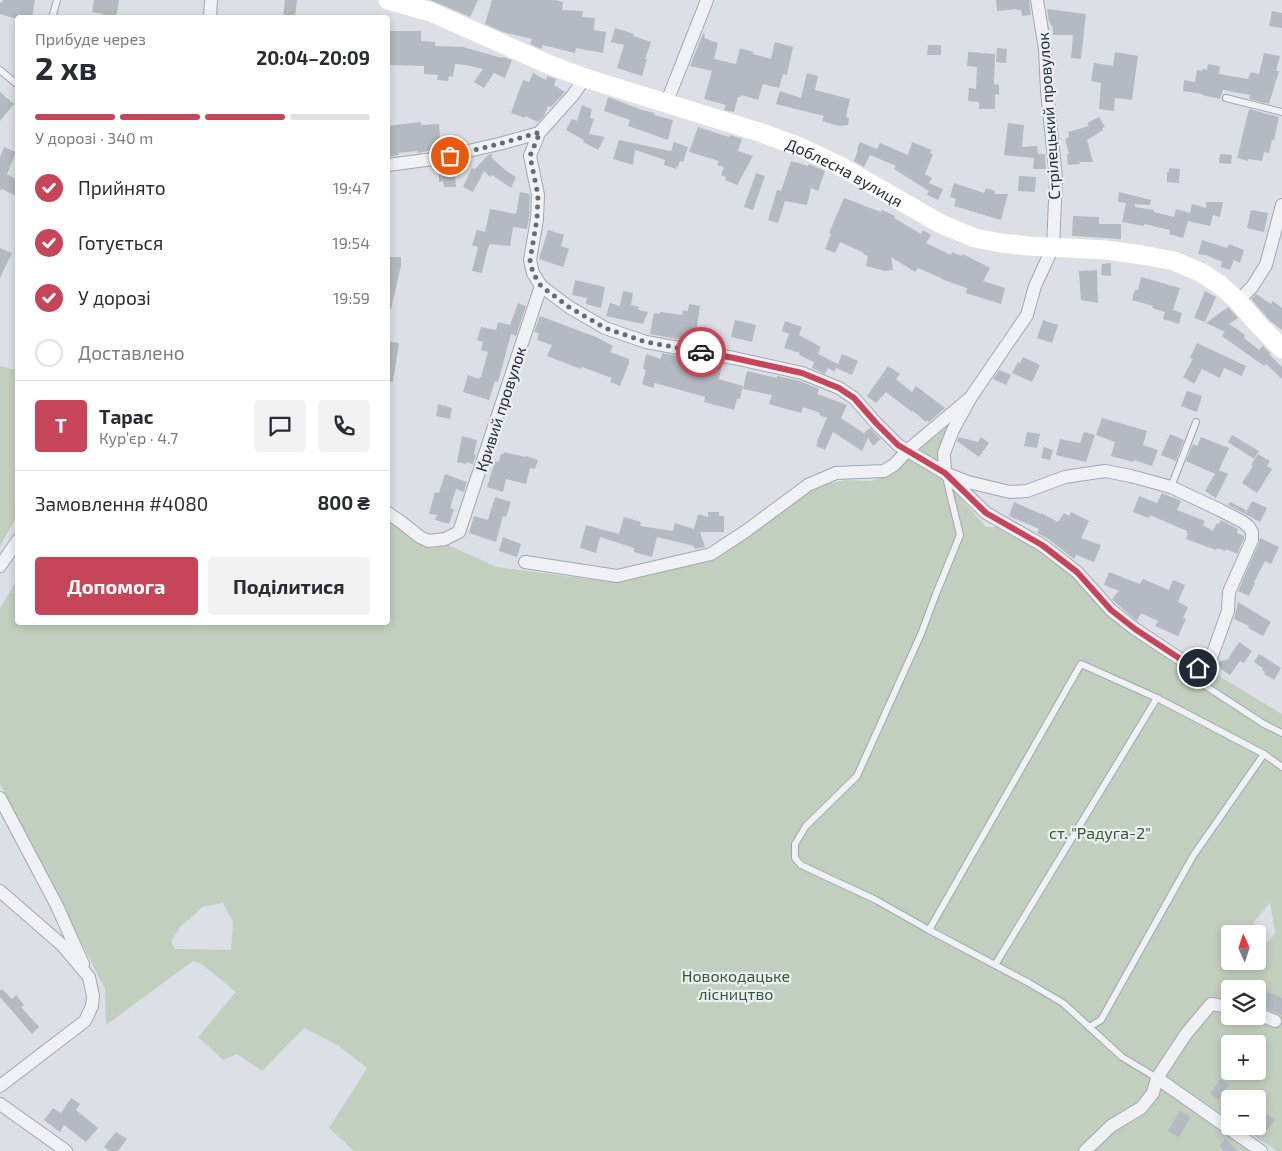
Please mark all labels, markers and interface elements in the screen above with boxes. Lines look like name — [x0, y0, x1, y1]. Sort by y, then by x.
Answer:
text: Прибуде через — [35, 29, 146, 48]
street label: Стрілецький провулок — [1033, 31, 1064, 200]
text: 20:04–20:09 — [256, 46, 370, 69]
text: 2 хв — [35, 48, 97, 86]
text: У дорозі · 340 m — [35, 128, 153, 147]
street label: Доблесна вулиця — [783, 133, 907, 210]
pin — [429, 135, 471, 177]
icon: bag — [436, 142, 464, 170]
icon: check — [35, 174, 63, 202]
text: Прийнято — [78, 176, 165, 199]
text: 19:47 — [333, 178, 370, 197]
icon: check — [35, 229, 63, 257]
text: Готується — [78, 231, 163, 254]
text: 19:54 — [332, 233, 370, 252]
icon: check — [35, 284, 63, 312]
text: У дорозі — [78, 286, 151, 309]
text: 19:59 — [333, 288, 370, 307]
courier — [676, 327, 726, 377]
icon: car — [687, 338, 715, 366]
text: Доставлено — [78, 341, 185, 364]
street label: Кривий провулок — [471, 344, 530, 474]
button: chat — [254, 400, 306, 452]
button: phone — [318, 400, 370, 452]
text: Тарас — [99, 405, 153, 428]
text: Т — [55, 414, 67, 437]
text: Кур’єр · 4.7 — [99, 428, 178, 447]
text: 800 ₴ — [317, 491, 370, 514]
text: Замовлення #4080 — [35, 492, 208, 515]
button: Допомога — [35, 557, 198, 615]
button: Поділитися — [208, 557, 370, 615]
pin — [1177, 647, 1219, 689]
icon: home — [1184, 654, 1212, 682]
park label: ст. "Радуга-2" — [1049, 823, 1151, 843]
north arrow — [1221, 925, 1266, 970]
map controls — [1221, 925, 1266, 1135]
park label: Новокодацьке лісництво — [682, 966, 790, 1003]
button: layers — [1221, 980, 1266, 1025]
button: + — [1221, 1035, 1266, 1080]
button: − — [1221, 1090, 1266, 1135]

